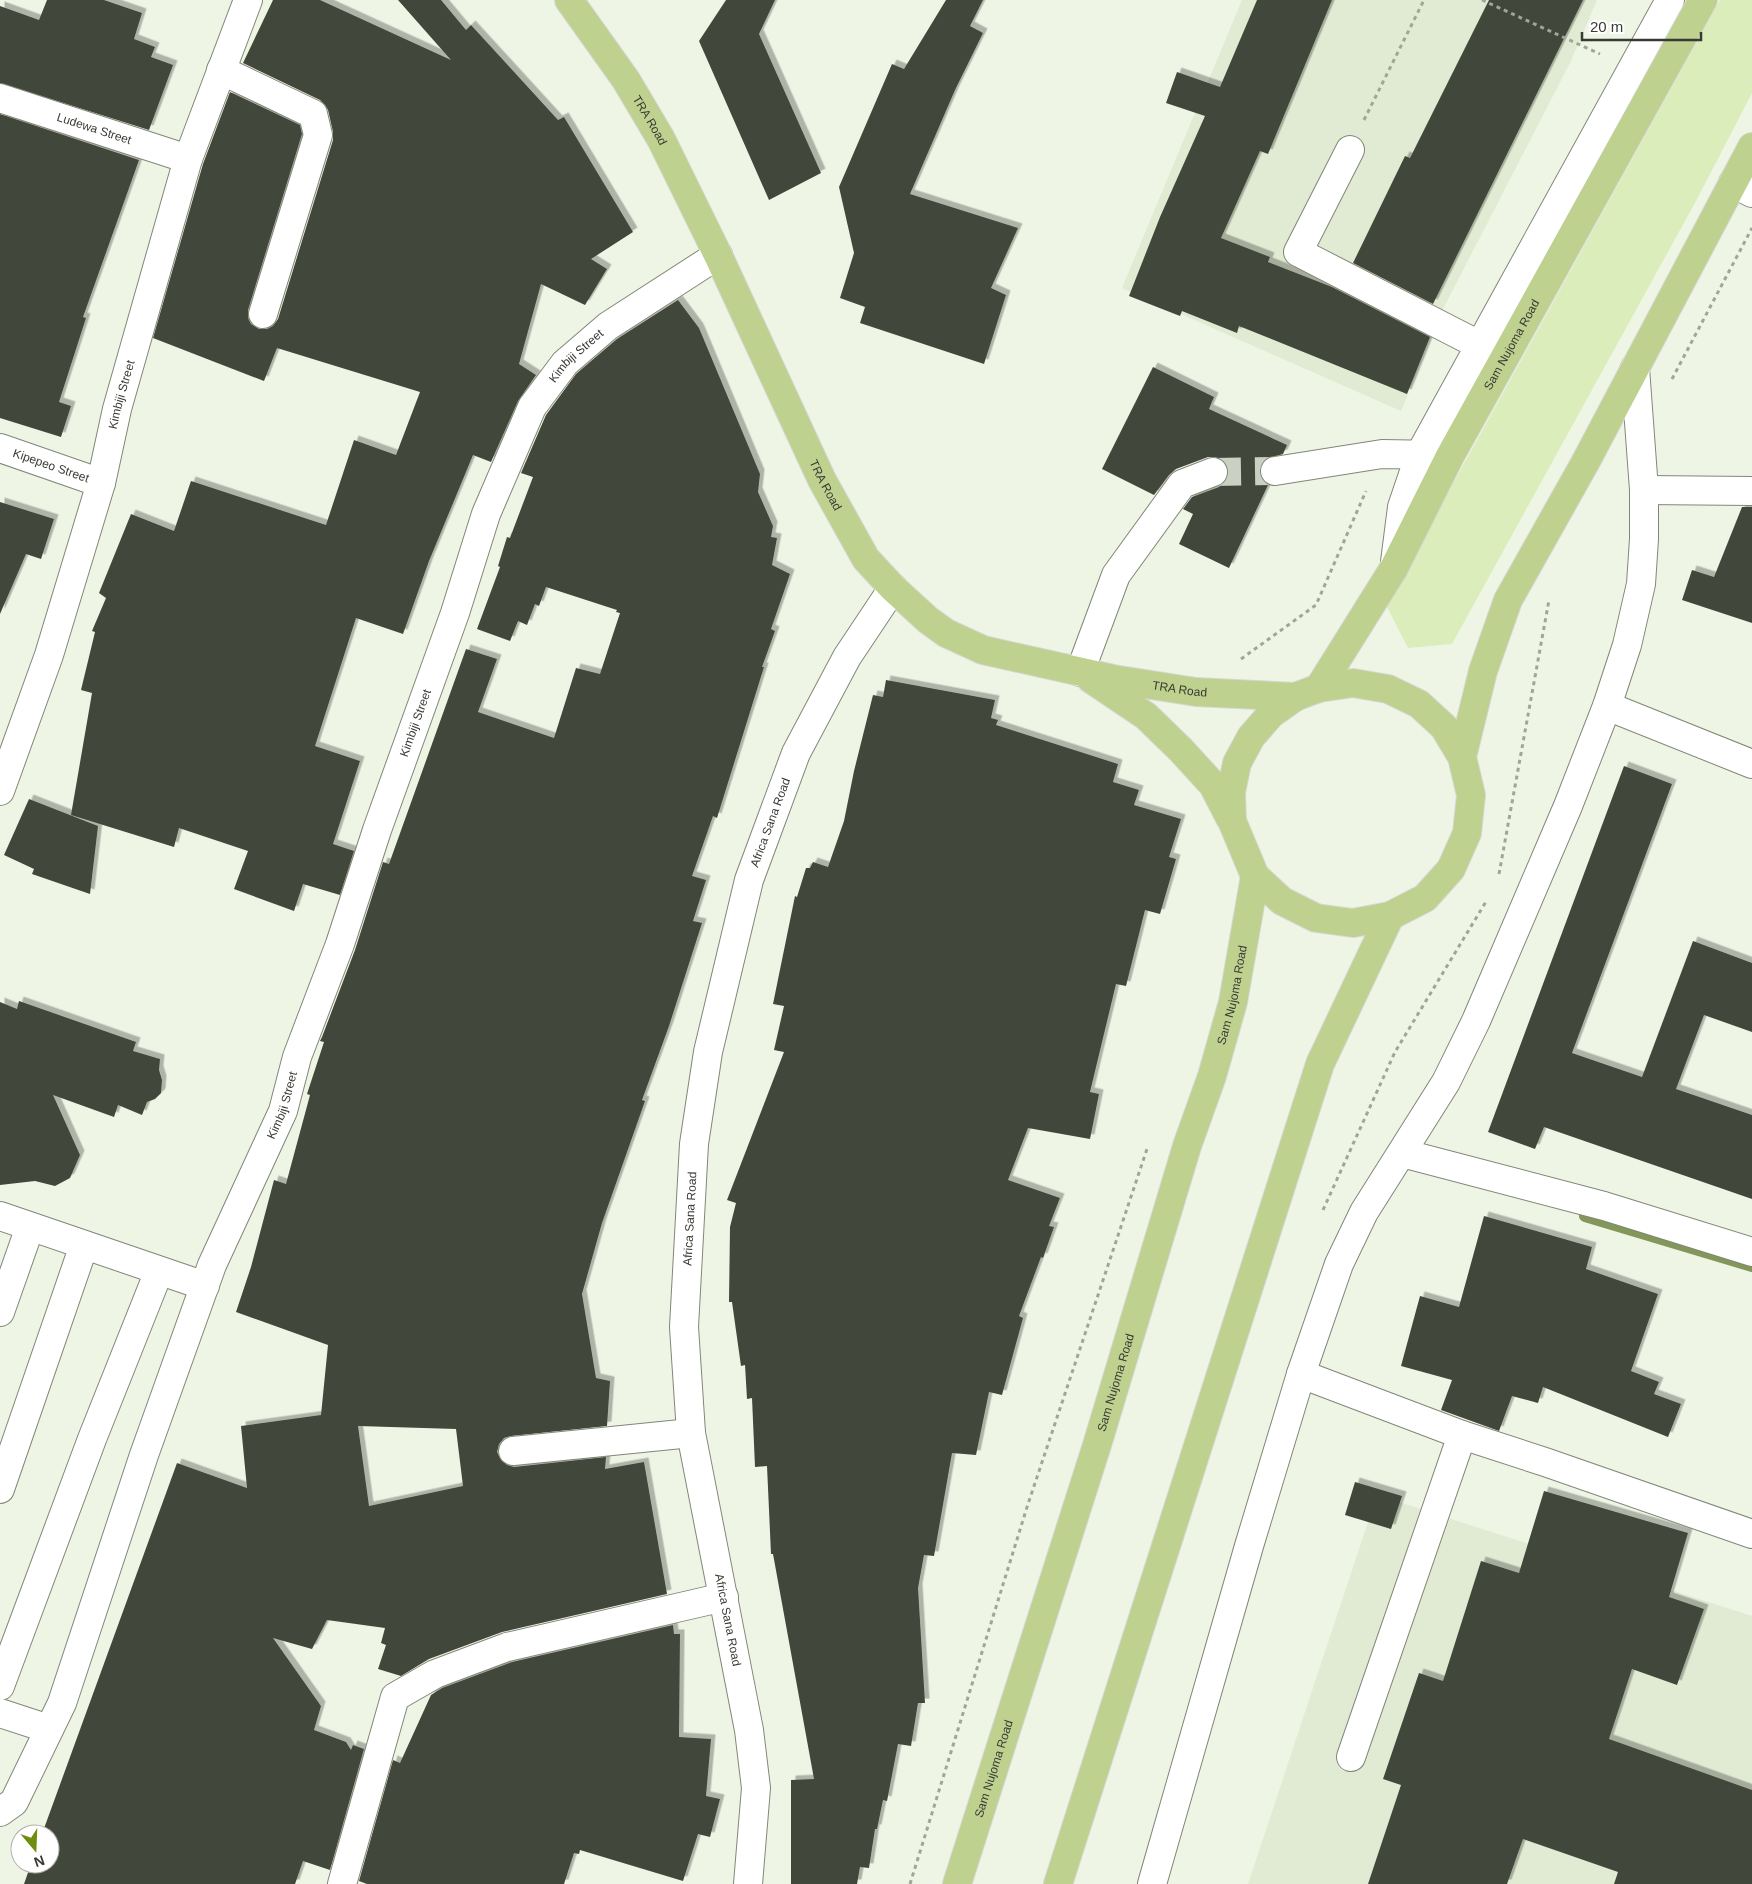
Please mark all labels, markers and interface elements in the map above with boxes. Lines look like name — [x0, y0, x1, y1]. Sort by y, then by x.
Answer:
scale bar — [1582, 10, 1701, 42]
text: 20 m — [1590, 18, 1623, 35]
street label: TRA Road — [630, 93, 670, 147]
street label: Ludewa Street — [55, 110, 134, 147]
street label: Sam Nujoma Road — [1481, 297, 1542, 392]
street label: Kimbiji Street — [546, 326, 607, 385]
street label: Kimbiji Street — [106, 358, 138, 430]
street label: Kipepeo Street — [11, 446, 92, 486]
street label: TRA Road — [807, 457, 845, 513]
street label: TRA Road — [1151, 678, 1208, 700]
street label: Kimbiji Street — [397, 687, 434, 759]
street label: Africa Sana Road — [747, 776, 793, 869]
street label: Sam Nujoma Road — [1214, 944, 1250, 1046]
street label: Kimbiji Street — [264, 1069, 300, 1141]
street label: Africa Sana Road — [680, 1171, 699, 1266]
street label: Sam Nujoma Road — [1094, 1332, 1137, 1433]
street label: Africa Sana Road — [712, 1572, 744, 1668]
street label: Sam Nujoma Road — [972, 1718, 1016, 1819]
north arrow — [10, 1824, 60, 1874]
text: N — [32, 1852, 47, 1871]

